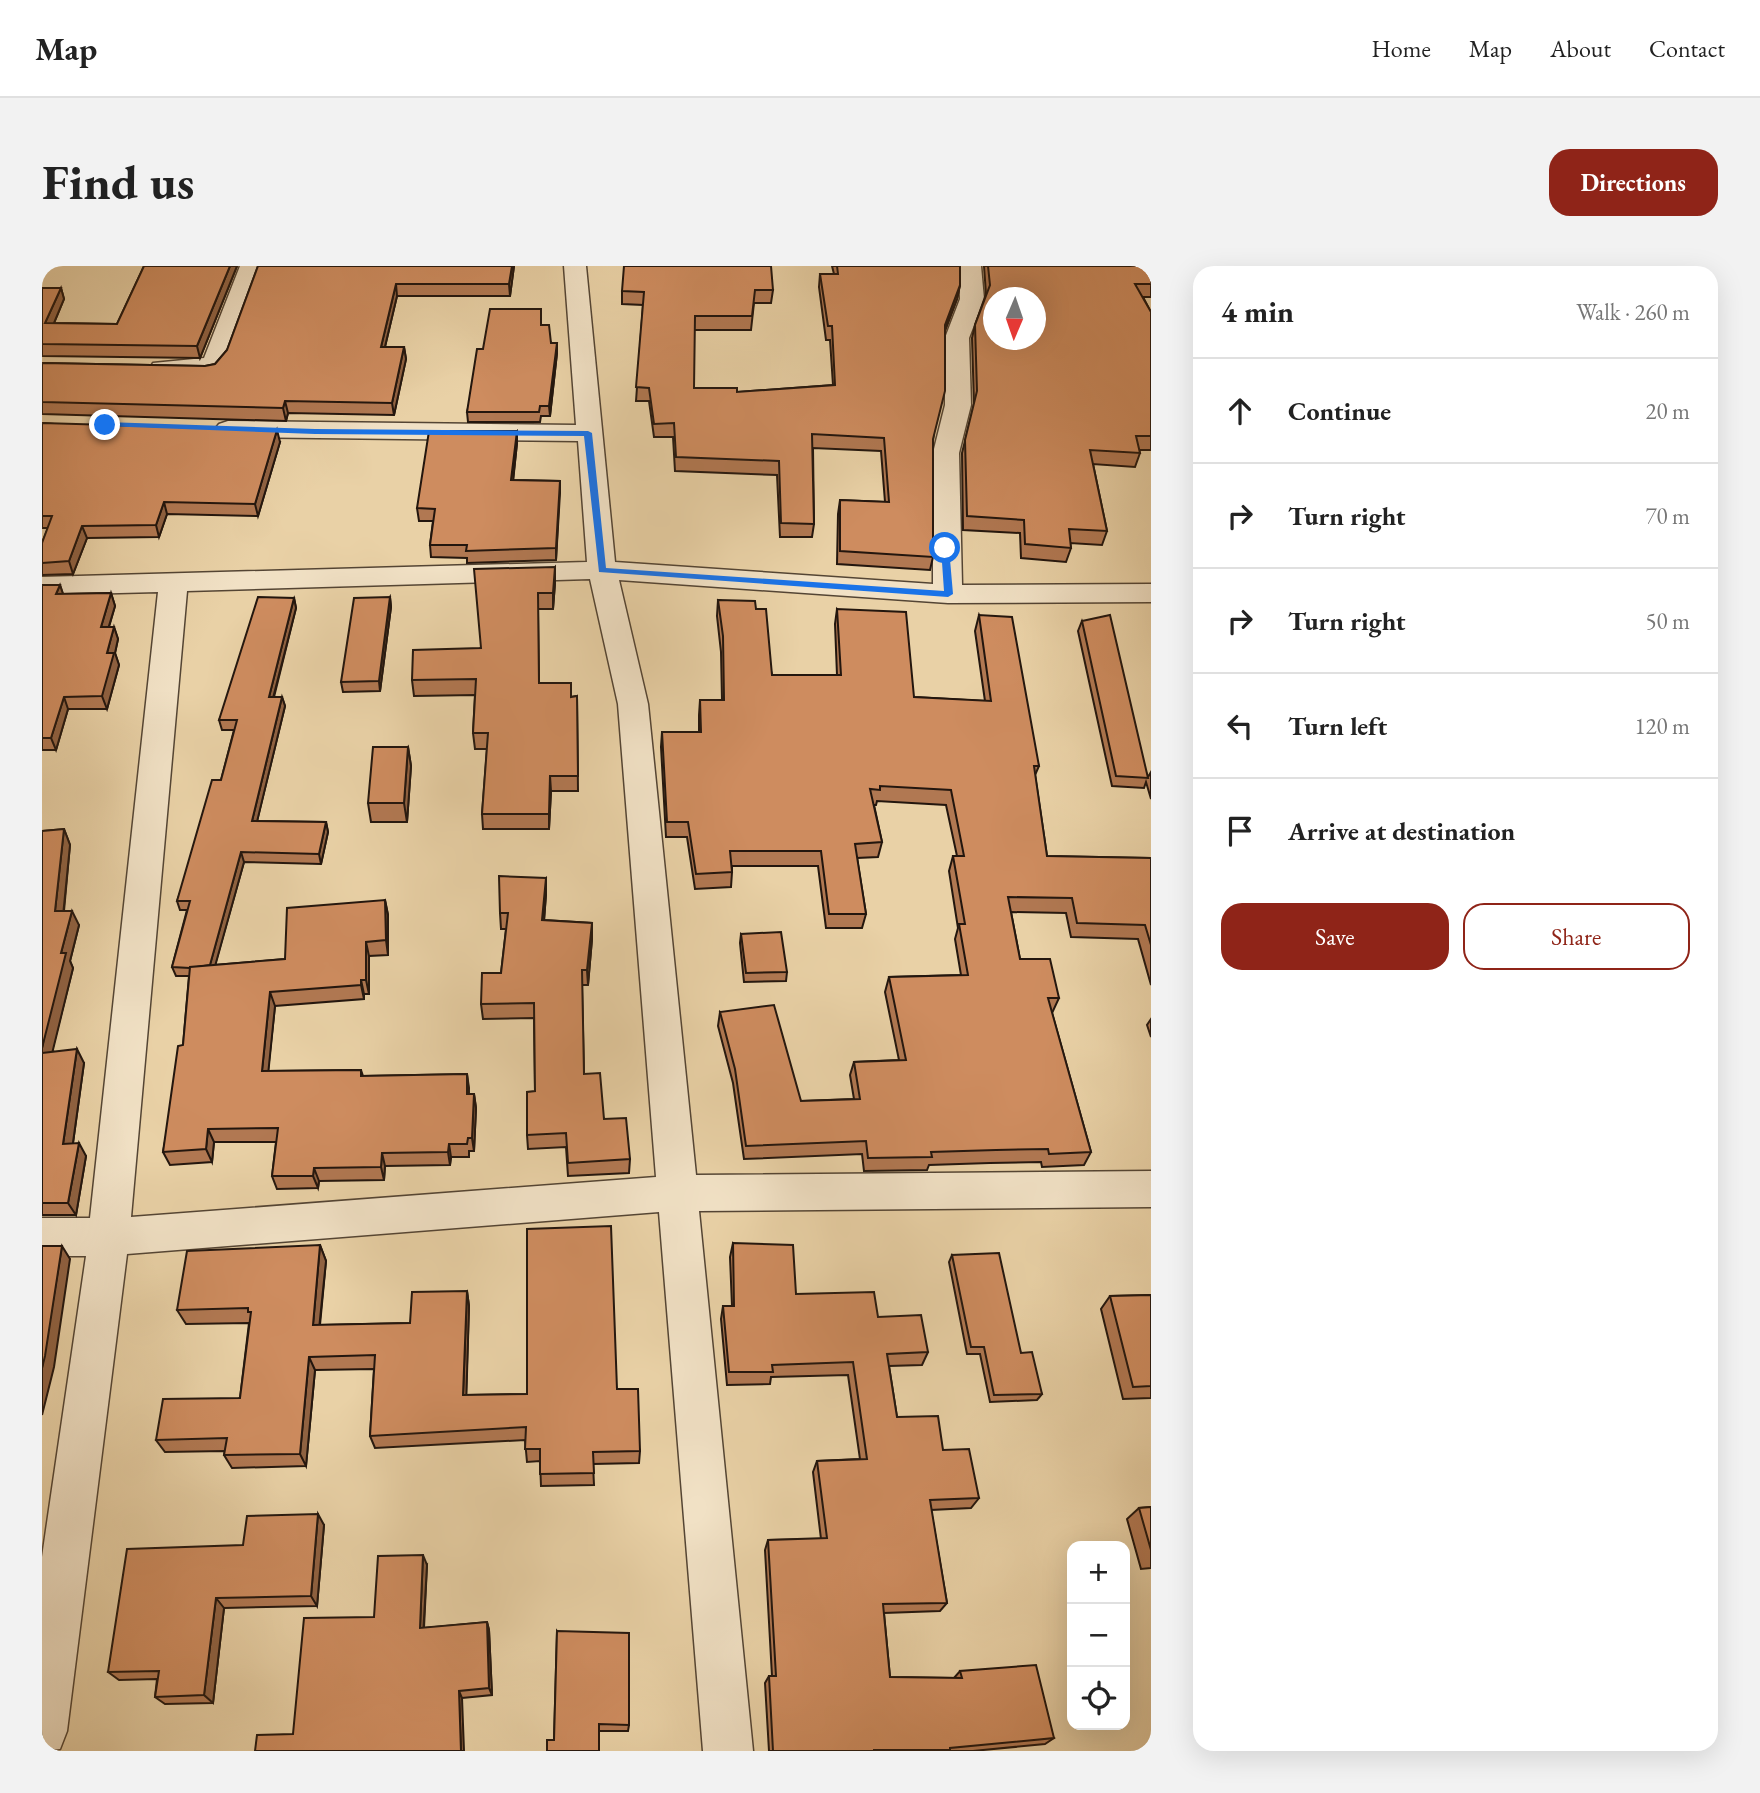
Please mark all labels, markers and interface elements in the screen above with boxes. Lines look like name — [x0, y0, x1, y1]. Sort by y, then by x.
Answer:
text: Map — [35, 27, 97, 70]
text: Home — [1371, 33, 1431, 64]
text: Map — [1469, 33, 1512, 64]
text: About — [1550, 33, 1611, 64]
text: Contact — [1649, 33, 1725, 64]
button: Directions — [1549, 149, 1718, 216]
text: Find us — [42, 150, 194, 214]
north arrow — [983, 287, 1046, 350]
text: 4 min — [1221, 292, 1294, 331]
text: Walk · 260 m — [1576, 297, 1690, 327]
icon: ahead — [1221, 392, 1259, 430]
text: Continue — [1288, 394, 1391, 428]
text: 20 m — [1645, 396, 1690, 426]
route end — [89, 409, 120, 440]
icon: right — [1221, 497, 1259, 535]
text: Turn right — [1288, 499, 1406, 533]
text: 70 m — [1645, 501, 1690, 531]
route start — [929, 532, 960, 563]
icon: right — [1221, 602, 1259, 640]
text: Turn right — [1288, 604, 1406, 638]
text: 50 m — [1645, 606, 1690, 636]
icon: left — [1221, 707, 1259, 745]
text: Turn left — [1288, 709, 1387, 743]
text: 120 m — [1634, 711, 1690, 741]
icon: arrive — [1221, 812, 1259, 850]
text: Arrive at destination — [1288, 814, 1515, 848]
button: Save — [1221, 903, 1449, 970]
button: Share — [1463, 903, 1690, 970]
map controls — [1067, 1541, 1130, 1730]
button: + — [1067, 1541, 1130, 1604]
button: − — [1067, 1604, 1130, 1667]
button: locate — [1067, 1667, 1130, 1730]

